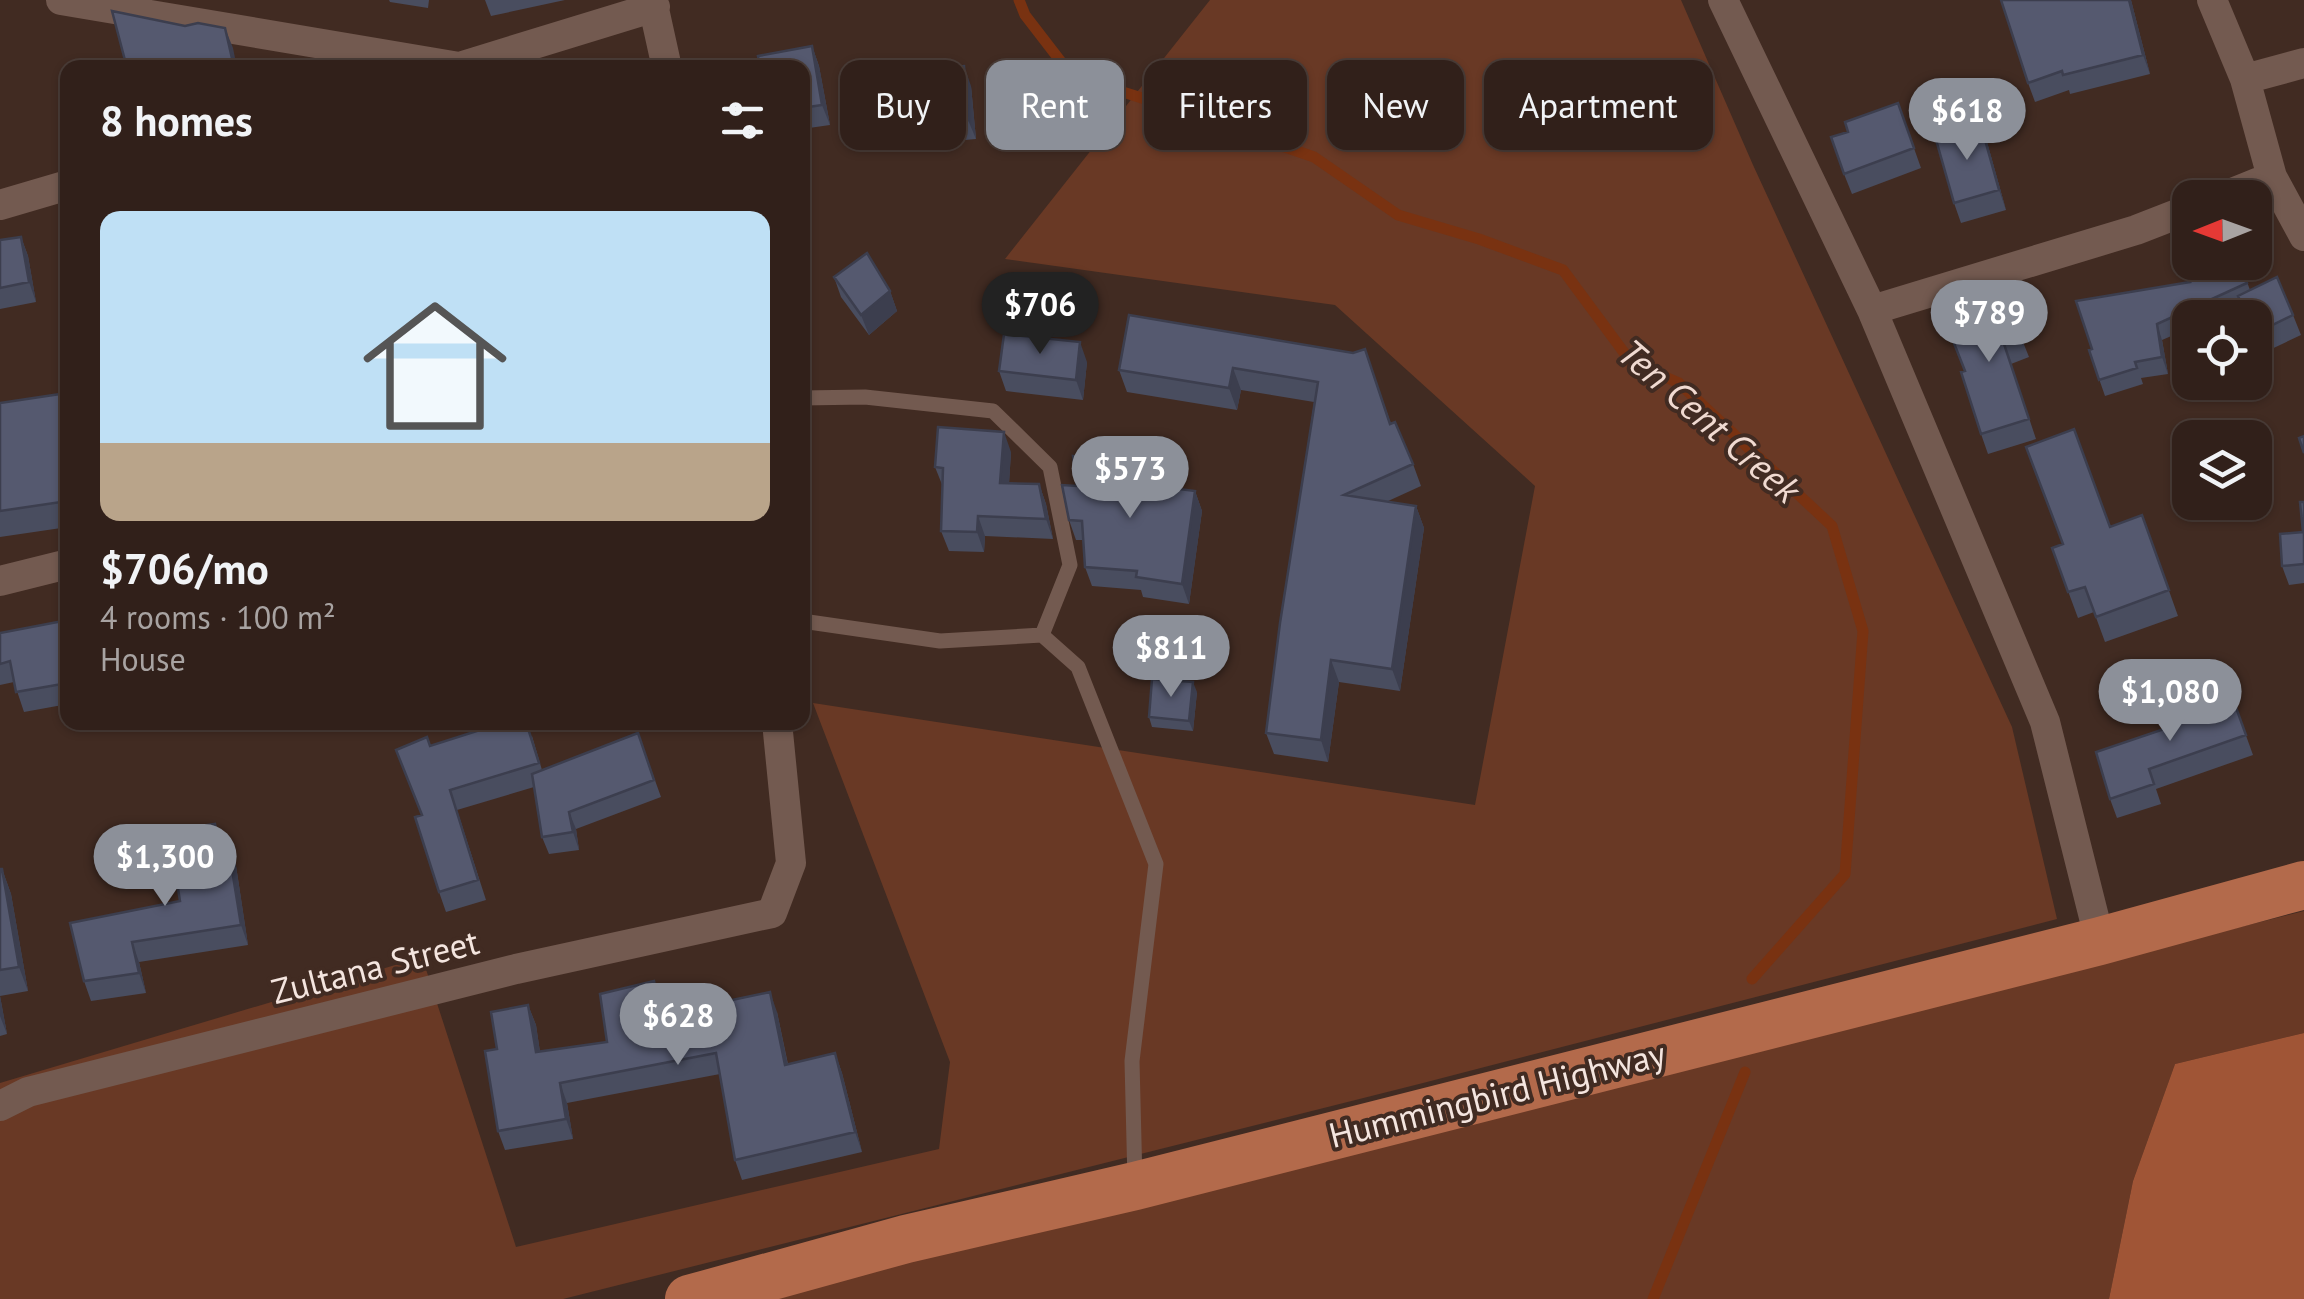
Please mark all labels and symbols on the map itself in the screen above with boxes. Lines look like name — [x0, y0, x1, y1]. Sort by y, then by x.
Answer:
pin: $618 — [1908, 78, 2026, 163]
north arrow — [2172, 180, 2272, 280]
pin: $706 — [981, 272, 1099, 357]
pin: $789 — [1930, 280, 2048, 365]
water label: Ten Cent Creek — [1609, 327, 1813, 514]
pin: $573 — [1071, 436, 1189, 521]
pin: $811 — [1112, 615, 1230, 700]
pin: $1,080 — [2089, 659, 2251, 744]
pin: $1,300 — [84, 824, 246, 909]
street label: Zultana Street — [267, 918, 483, 1014]
pin: $628 — [619, 983, 737, 1068]
street label: Hummingbird Highway — [1324, 1030, 1670, 1158]

